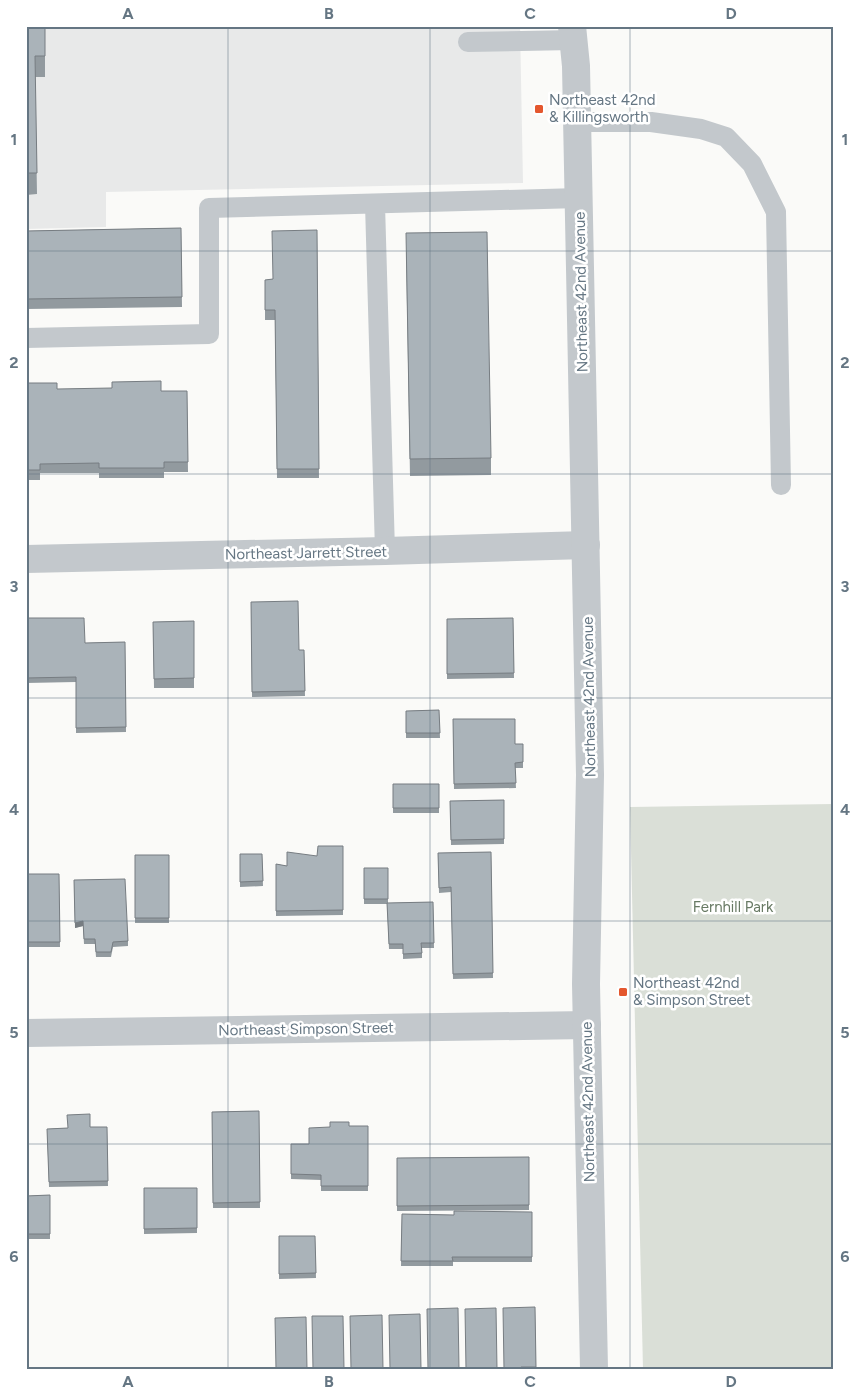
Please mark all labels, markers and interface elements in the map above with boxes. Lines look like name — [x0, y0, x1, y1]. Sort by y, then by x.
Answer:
text: A — [122, 4, 134, 23]
text: B — [324, 4, 334, 23]
text: C — [524, 4, 536, 23]
text: D — [725, 4, 737, 23]
place label: Northeast 42nd & Killingsworth — [549, 91, 656, 126]
marker: Northeast 42nd & Killingsworth — [533, 103, 545, 115]
text: 1 — [11, 130, 17, 149]
text: 1 — [842, 130, 848, 149]
street label: Northeast 42nd Avenue — [571, 211, 591, 373]
text: 2 — [9, 353, 19, 372]
text: 2 — [840, 353, 850, 372]
street label: Northeast Jarrett Street — [225, 543, 388, 563]
text: 3 — [10, 577, 19, 596]
text: 3 — [841, 577, 850, 596]
street label: Northeast 42nd Avenue — [579, 616, 599, 778]
text: 4 — [9, 800, 19, 819]
text: 4 — [840, 800, 850, 819]
park label: Fernhill Park — [693, 898, 774, 916]
place label: Northeast 42nd & Simpson Street — [633, 974, 751, 1009]
marker: Northeast 42nd & Simpson Street — [617, 986, 629, 998]
street label: Northeast Simpson Street — [218, 1018, 394, 1040]
street label: Northeast 42nd Avenue — [578, 1021, 598, 1183]
text: 5 — [9, 1023, 19, 1042]
text: 5 — [840, 1023, 850, 1042]
text: 6 — [9, 1247, 19, 1266]
text: 6 — [840, 1247, 850, 1266]
text: A — [122, 1372, 134, 1391]
text: B — [324, 1372, 334, 1391]
text: C — [524, 1372, 536, 1391]
text: D — [725, 1372, 737, 1391]

